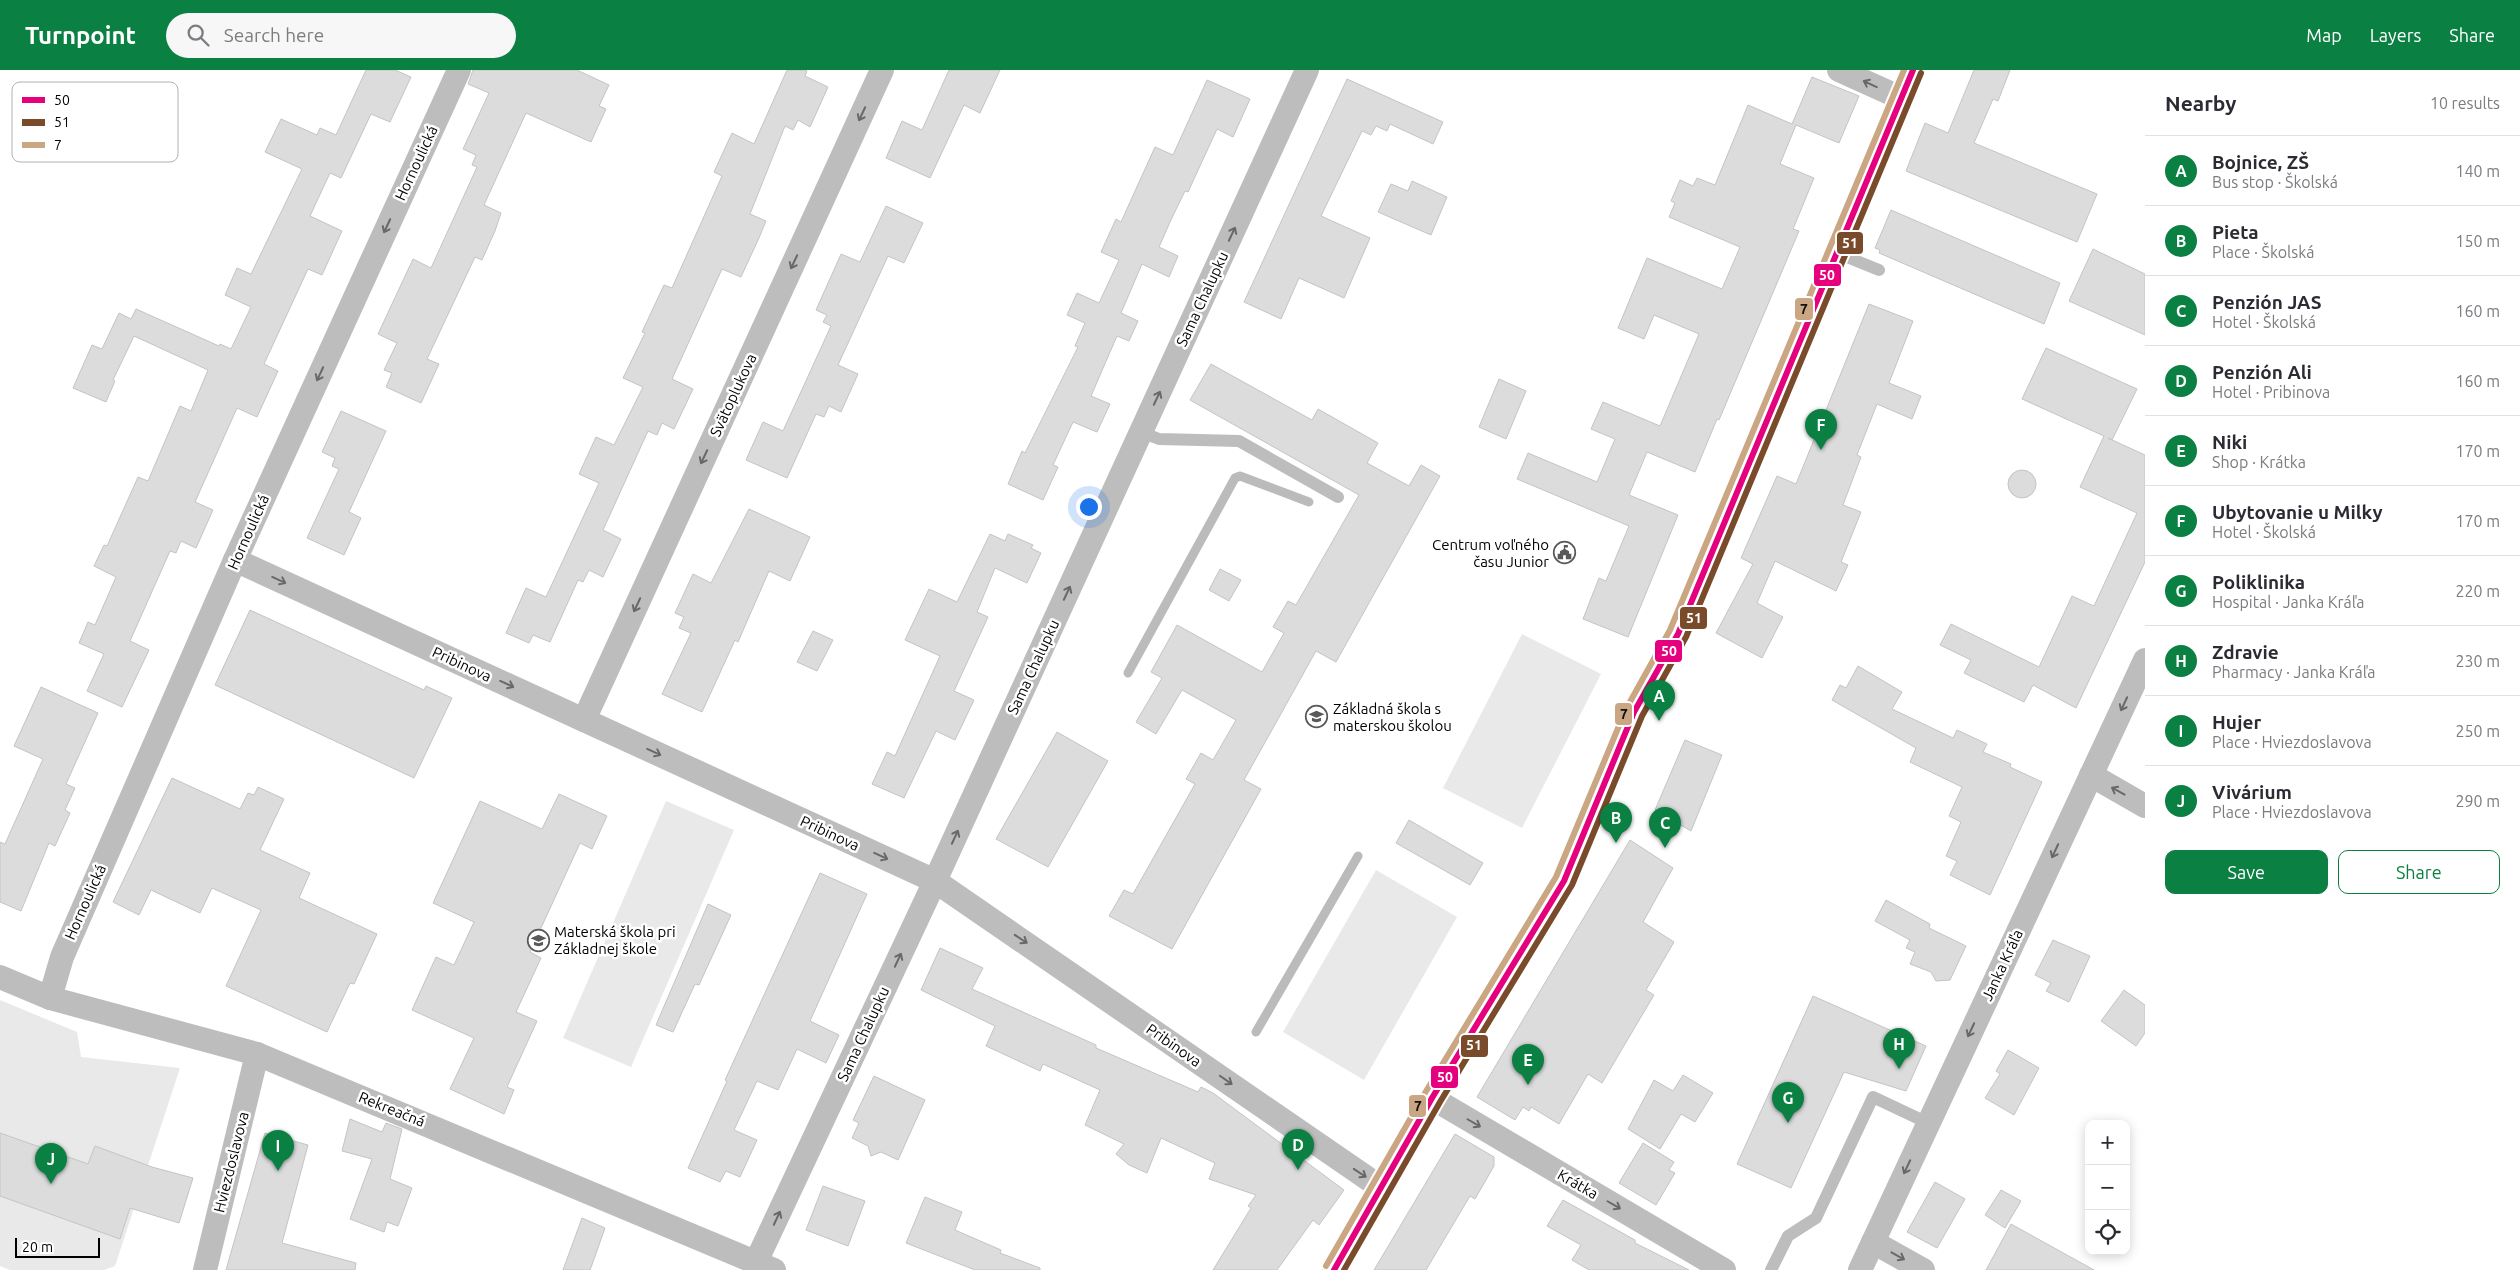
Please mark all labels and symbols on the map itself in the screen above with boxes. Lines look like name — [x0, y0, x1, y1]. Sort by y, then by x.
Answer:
one-way arrow — [1863, 79, 1878, 89]
legend — [12, 82, 178, 162]
text: 50 — [54, 92, 70, 108]
one-way arrow — [857, 106, 866, 121]
text: 51 — [54, 114, 70, 130]
street label: Hornoulická — [391, 123, 441, 203]
text: 7 — [54, 137, 62, 153]
one-way arrow — [382, 218, 392, 233]
one-way arrow — [1227, 227, 1237, 242]
line badge: 51 — [1836, 231, 1864, 255]
text: 51 — [1842, 235, 1858, 251]
street label: Sama Chalupku — [1173, 249, 1231, 349]
one-way arrow — [789, 254, 799, 269]
line badge: 50 — [1813, 263, 1842, 287]
text: 50 — [1819, 267, 1835, 283]
line badge: 7 — [1794, 297, 1814, 321]
text: 7 — [1800, 301, 1808, 317]
street label: Svätoplukova — [706, 351, 760, 439]
one-way arrow — [315, 366, 324, 381]
one-way arrow — [1152, 391, 1162, 406]
pin: F — [1805, 409, 1837, 450]
one-way arrow — [699, 449, 709, 464]
street label: Hornoulická — [224, 492, 272, 572]
your location — [1076, 494, 1102, 520]
place label: Centrum voľného času Junior — [1432, 536, 1549, 570]
public building icon: Centrum voľného času Junior — [1553, 541, 1577, 565]
one-way arrow — [271, 576, 286, 585]
one-way arrow — [1062, 586, 1072, 601]
one-way arrow — [631, 597, 641, 612]
line badge: 51 — [1679, 606, 1708, 630]
text: 51 — [1686, 610, 1702, 626]
street label: Sama Chalupku — [1004, 617, 1062, 717]
line badge: 50 — [1654, 639, 1683, 663]
street label: Pribinova — [430, 643, 494, 685]
text: 50 — [1661, 643, 1677, 659]
one-way arrow — [499, 679, 514, 689]
pin: A — [1643, 680, 1675, 721]
one-way arrow — [2119, 696, 2129, 711]
place label: Základná škola s materskou školou — [1333, 700, 1452, 734]
line badge: 7 — [1614, 702, 1633, 726]
school or university icon: Základná škola s materskou školou — [1305, 705, 1329, 729]
text: 7 — [1620, 706, 1628, 722]
one-way arrow — [646, 748, 661, 757]
one-way arrow — [2111, 785, 2125, 795]
pin: B — [1600, 802, 1632, 843]
pin: C — [1649, 807, 1681, 848]
street label: Pribinova — [798, 812, 862, 854]
one-way arrow — [951, 830, 961, 845]
one-way arrow — [2050, 843, 2059, 858]
one-way arrow — [873, 852, 888, 862]
street label: Hornoulická — [61, 862, 109, 942]
place label: Materská škola pri Základnej škole — [554, 923, 676, 957]
street label: Janka Kráľa — [1978, 927, 2026, 1003]
school or university icon: Materská škola pri Základnej škole — [526, 928, 550, 952]
one-way arrow — [1013, 934, 1027, 944]
one-way arrow — [894, 953, 903, 968]
street label: Sama Chalupku — [834, 984, 892, 1084]
street label: Pribinova — [1143, 1020, 1205, 1070]
one-way arrow — [1966, 1022, 1975, 1037]
pin: H — [1883, 1028, 1915, 1069]
line badge: 51 — [1460, 1034, 1489, 1058]
text: 51 — [1466, 1037, 1482, 1053]
pin: E — [1512, 1044, 1544, 1085]
line badge: 50 — [1430, 1065, 1459, 1089]
text: 50 — [1437, 1069, 1453, 1085]
one-way arrow — [1219, 1075, 1233, 1085]
pin: G — [1772, 1082, 1804, 1123]
street label: Rekreačná — [356, 1088, 428, 1130]
line badge: 7 — [1408, 1094, 1427, 1118]
text: 7 — [1414, 1098, 1422, 1114]
street label: Hviezdoslavova — [210, 1110, 252, 1214]
one-way arrow — [1467, 1118, 1481, 1128]
pin: D — [1282, 1129, 1314, 1170]
pin: I — [262, 1130, 294, 1171]
pin: J — [35, 1143, 67, 1184]
one-way arrow — [1902, 1159, 1912, 1174]
street label: Krátka — [1555, 1166, 1601, 1202]
one-way arrow — [1353, 1168, 1367, 1178]
one-way arrow — [1607, 1201, 1621, 1211]
one-way arrow — [772, 1211, 782, 1226]
scale bar — [15, 1235, 100, 1258]
one-way arrow — [1890, 1251, 1905, 1261]

